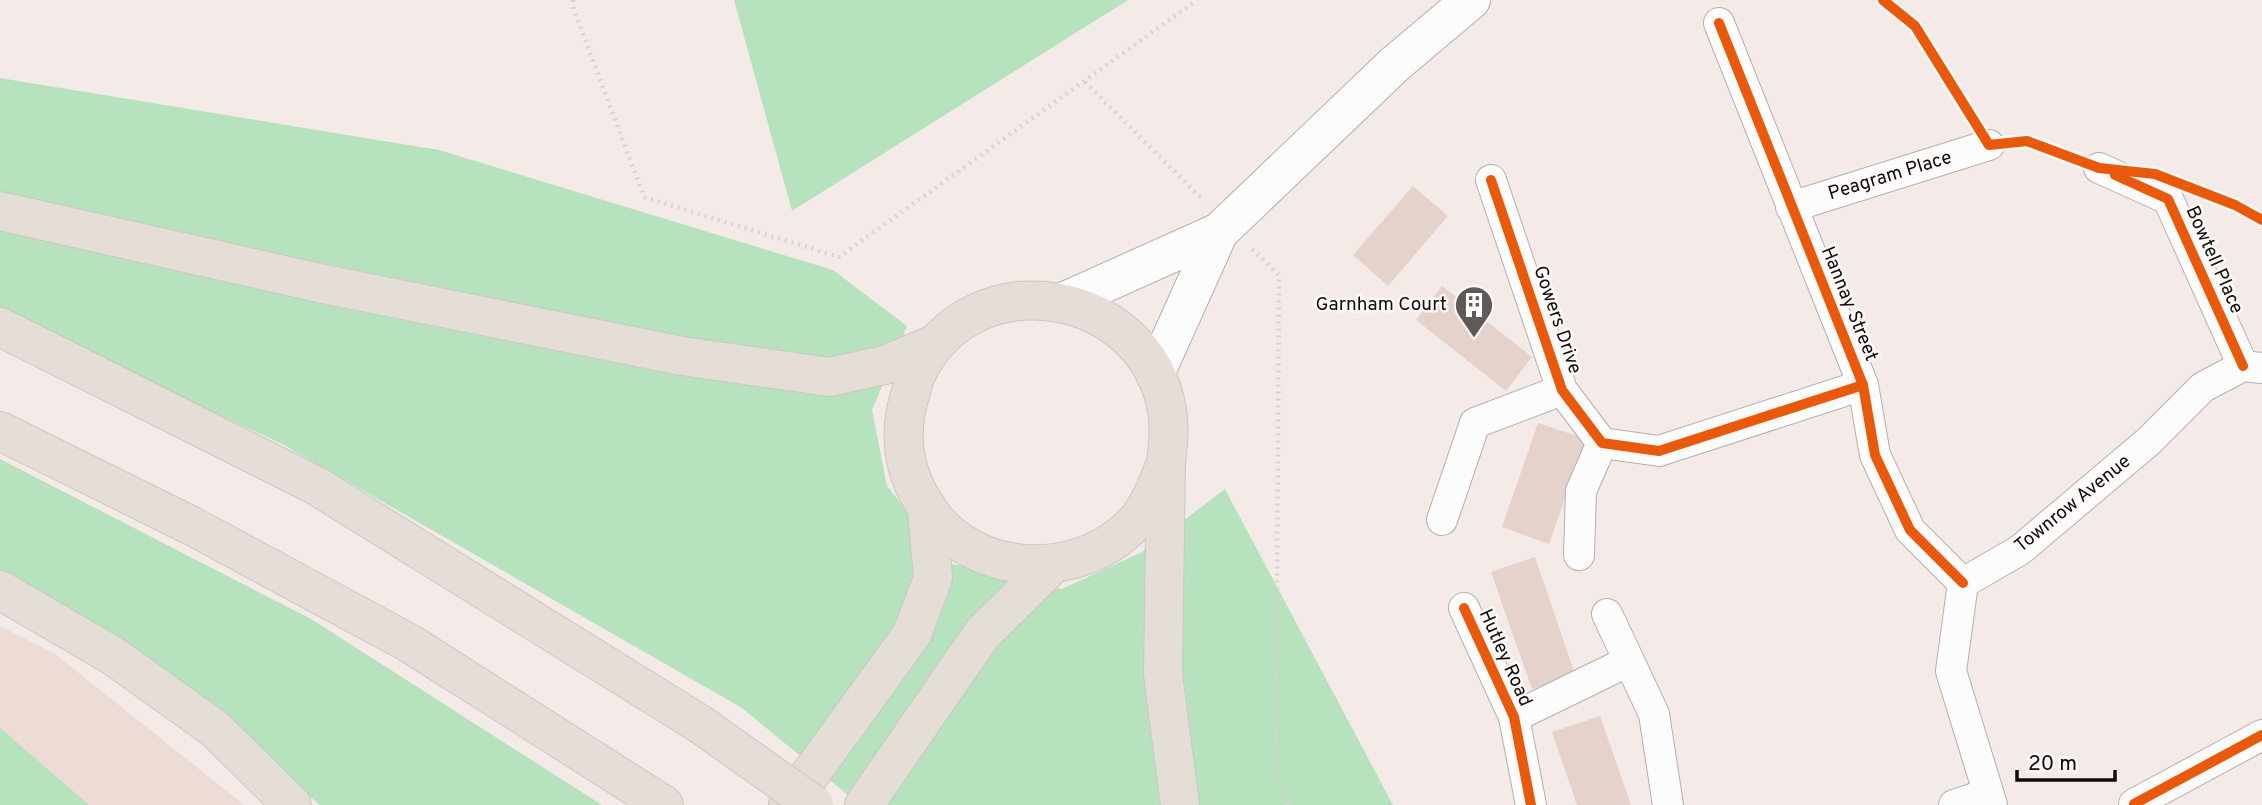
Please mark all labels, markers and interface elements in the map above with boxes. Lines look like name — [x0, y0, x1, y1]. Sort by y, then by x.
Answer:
street label: Peagram Place — [1825, 146, 1955, 206]
street label: Bowtell Place — [2180, 202, 2248, 318]
street label: Hannay Street — [1815, 243, 1883, 365]
street label: Gowers Drive — [1527, 263, 1587, 377]
building icon: Garnham Court — [1453, 284, 1495, 339]
place label: Garnham Court — [1315, 293, 1447, 317]
street label: Townrow Avenue — [2010, 450, 2136, 558]
street label: Hutley Road — [1473, 606, 1537, 710]
scale bar — [2017, 738, 2115, 782]
text: 20 m — [2028, 751, 2077, 778]

